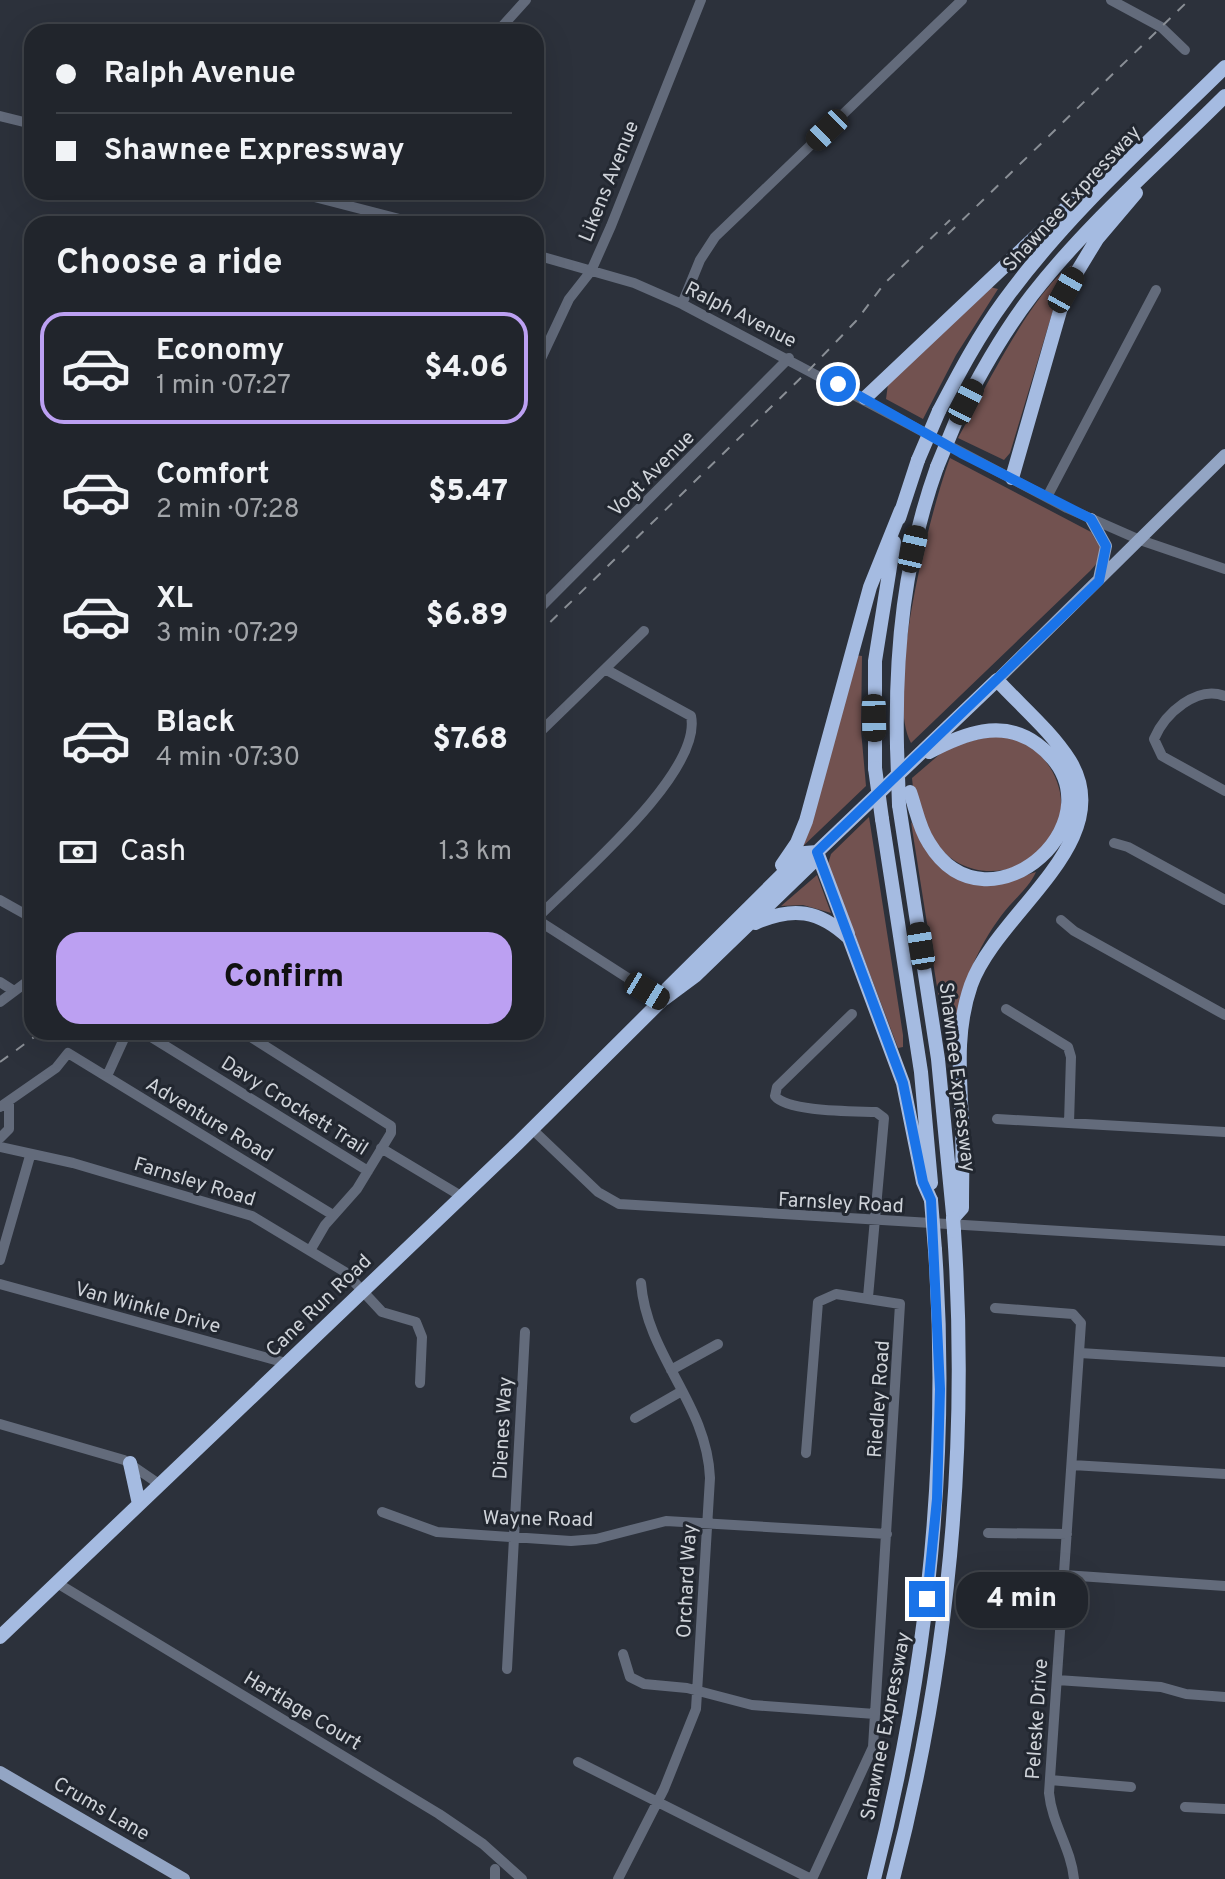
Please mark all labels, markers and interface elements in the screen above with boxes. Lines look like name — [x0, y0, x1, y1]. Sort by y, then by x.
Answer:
text: Ralph Avenue — [104, 56, 296, 93]
car — [801, 105, 853, 155]
street label: Likens Avenue — [574, 117, 646, 246]
street label: Shawnee Expressway — [998, 121, 1147, 278]
text: Shawnee Expressway — [104, 133, 405, 170]
text: Choose a ride — [56, 241, 282, 287]
car — [1044, 263, 1088, 317]
street label: Ralph Avenue — [680, 276, 800, 355]
icon: car — [60, 332, 132, 404]
text: Economy — [156, 333, 284, 370]
text: $4.06 — [424, 350, 508, 387]
route start — [820, 366, 856, 402]
text: 1 min · 07:27 — [156, 370, 291, 403]
car — [944, 375, 988, 429]
street label: Vogt Avenue — [604, 426, 701, 523]
icon: car — [60, 456, 132, 528]
text: Comfort — [156, 457, 269, 494]
text: $5.47 — [428, 474, 508, 511]
text: 2 min · 07:28 — [156, 494, 300, 527]
car — [896, 523, 930, 575]
icon: car — [60, 580, 132, 652]
text: XL — [156, 581, 193, 618]
text: $6.89 — [426, 598, 508, 635]
text: 3 min · 07:29 — [156, 618, 299, 651]
car — [862, 694, 886, 742]
icon: car — [60, 704, 132, 776]
text: Black — [156, 705, 235, 742]
text: $7.68 — [432, 722, 508, 759]
text: 4 min · 07:30 — [156, 742, 300, 775]
icon: cash — [56, 830, 100, 874]
text: Cash — [120, 834, 186, 871]
text: 1.3 km — [439, 836, 512, 869]
car — [905, 920, 937, 972]
button: Confirm — [56, 932, 512, 1024]
car — [620, 968, 674, 1014]
street label: Shawnee Expressway — [931, 981, 981, 1174]
street label: Davy Crockett Trail — [215, 1051, 372, 1162]
street label: Adventure Road — [140, 1072, 277, 1169]
street label: Farnsley Road — [130, 1152, 258, 1214]
street label: Farnsley Road — [777, 1188, 904, 1220]
street label: Cane Run Road — [261, 1249, 378, 1364]
street label: Van Winkle Drive — [72, 1277, 223, 1341]
street label: Riedley Road — [863, 1339, 897, 1459]
street label: Dienes Way — [488, 1376, 520, 1480]
street label: Wayne Road — [482, 1506, 594, 1534]
street label: Orchard Way — [672, 1523, 704, 1639]
callout: 4 min — [955, 1571, 1087, 1627]
route end — [909, 1581, 945, 1617]
text: 4 min — [987, 1583, 1057, 1616]
street label: Shawnee Expressway — [856, 1630, 918, 1823]
street label: Peleske Drive — [1021, 1658, 1055, 1781]
street label: Hartlage Court — [238, 1666, 366, 1757]
street label: Crums Lane — [48, 1772, 154, 1848]

